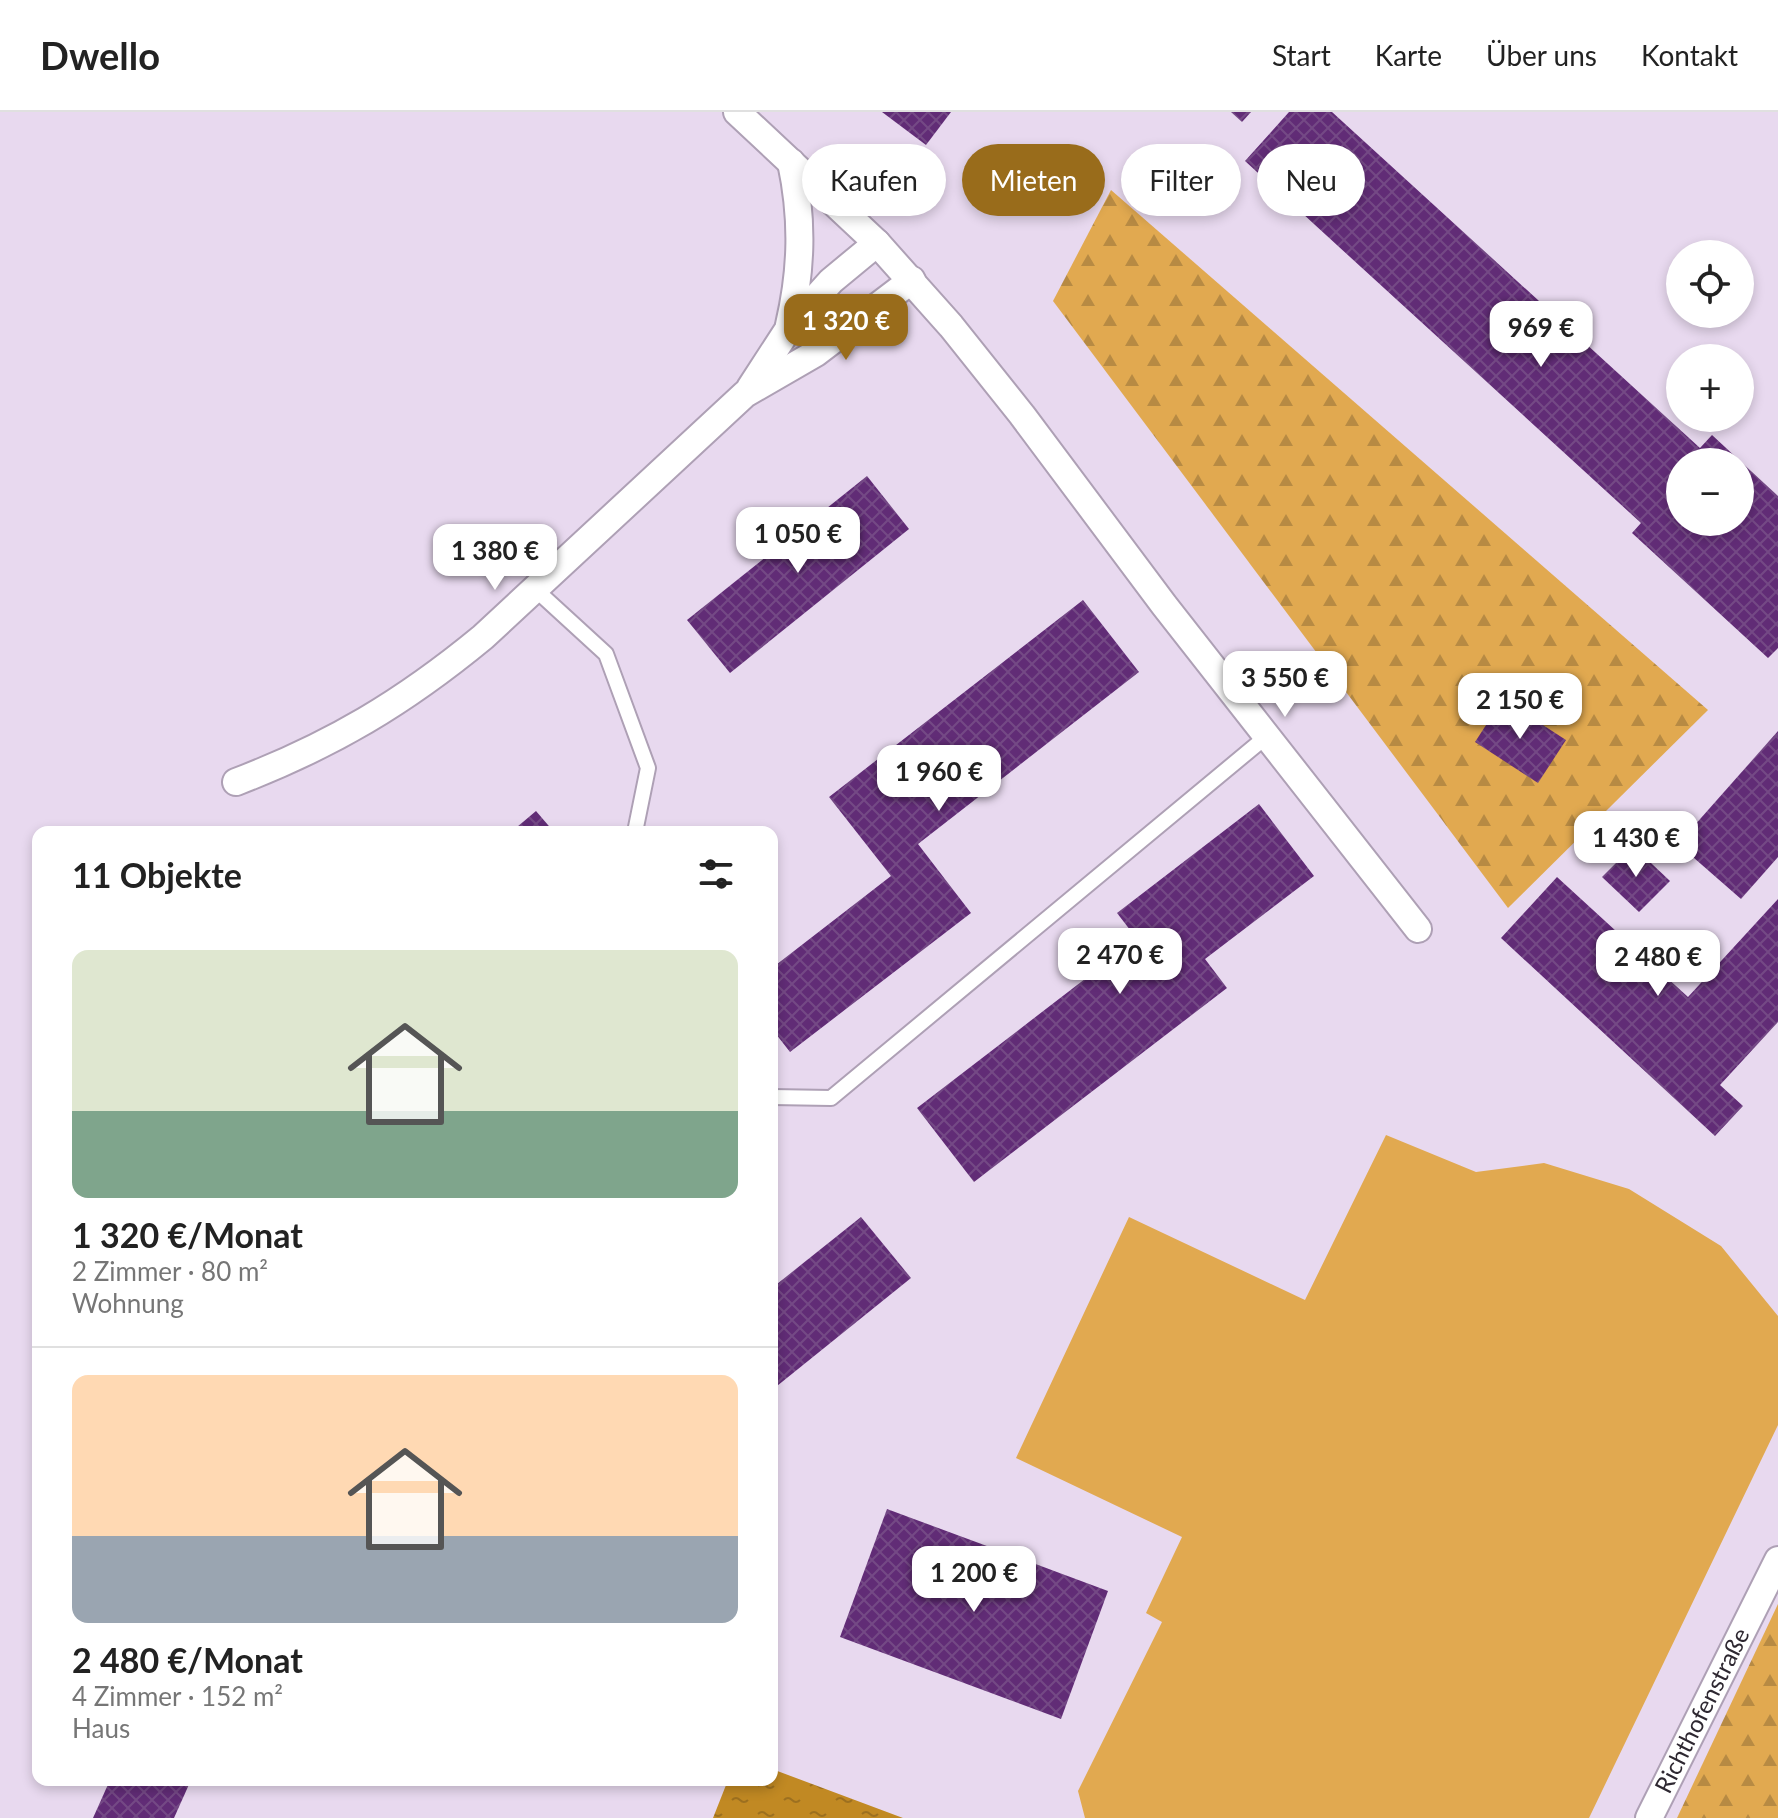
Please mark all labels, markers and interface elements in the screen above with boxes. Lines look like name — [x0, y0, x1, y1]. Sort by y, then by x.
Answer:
text: Dwello — [40, 32, 160, 78]
text: Start — [1272, 38, 1331, 72]
text: Karte — [1375, 38, 1442, 72]
text: Über uns — [1486, 38, 1597, 72]
text: Kontakt — [1641, 38, 1738, 72]
chip: Kaufen — [802, 144, 946, 216]
chip: Mieten — [962, 144, 1105, 216]
chip: Filter — [1121, 144, 1241, 216]
chip: Neu — [1257, 144, 1365, 216]
map controls — [1666, 240, 1754, 536]
button: locate — [1666, 240, 1754, 328]
pin: 1 320 € — [772, 294, 920, 362]
pin: 969 € — [1485, 301, 1597, 369]
text: 1 320 € — [802, 304, 890, 336]
text: 969 € — [1508, 311, 1574, 343]
button: + — [1666, 344, 1754, 432]
button: − — [1666, 448, 1754, 536]
pin: 1 050 € — [724, 507, 872, 575]
text: 1 050 € — [754, 517, 842, 549]
pin: 1 380 € — [421, 524, 569, 592]
text: 1 380 € — [451, 534, 539, 566]
pin: 3 550 € — [1211, 651, 1359, 719]
text: 3 550 € — [1241, 661, 1329, 693]
pin: 2 150 € — [1446, 673, 1594, 741]
text: 2 150 € — [1476, 683, 1564, 715]
pin: 1 960 € — [865, 745, 1013, 813]
text: 1 960 € — [895, 755, 983, 787]
pin: 1 430 € — [1562, 811, 1710, 879]
text: 1 430 € — [1592, 821, 1680, 853]
icon: filters — [694, 852, 738, 896]
text: 11 Objekte — [72, 854, 242, 895]
pin: 2 470 € — [1046, 928, 1194, 996]
pin: 2 480 € — [1584, 930, 1732, 998]
text: 2 470 € — [1076, 938, 1164, 970]
text: 2 480 € — [1614, 940, 1702, 972]
icon: home — [333, 1002, 477, 1146]
text: 1 320 €/Monat — [72, 1214, 303, 1255]
text: 2 Zimmer · 80 m² — [72, 1255, 268, 1287]
text: Wohnung — [72, 1287, 184, 1319]
icon: home — [333, 1427, 477, 1571]
pin: 1 200 € — [900, 1546, 1048, 1614]
text: 1 200 € — [930, 1556, 1018, 1588]
street label: Richthofenstraße — [1648, 1623, 1755, 1797]
text: 2 480 €/Monat — [72, 1639, 303, 1680]
text: 4 Zimmer · 152 m² — [72, 1680, 283, 1712]
text: Haus — [72, 1712, 130, 1744]

